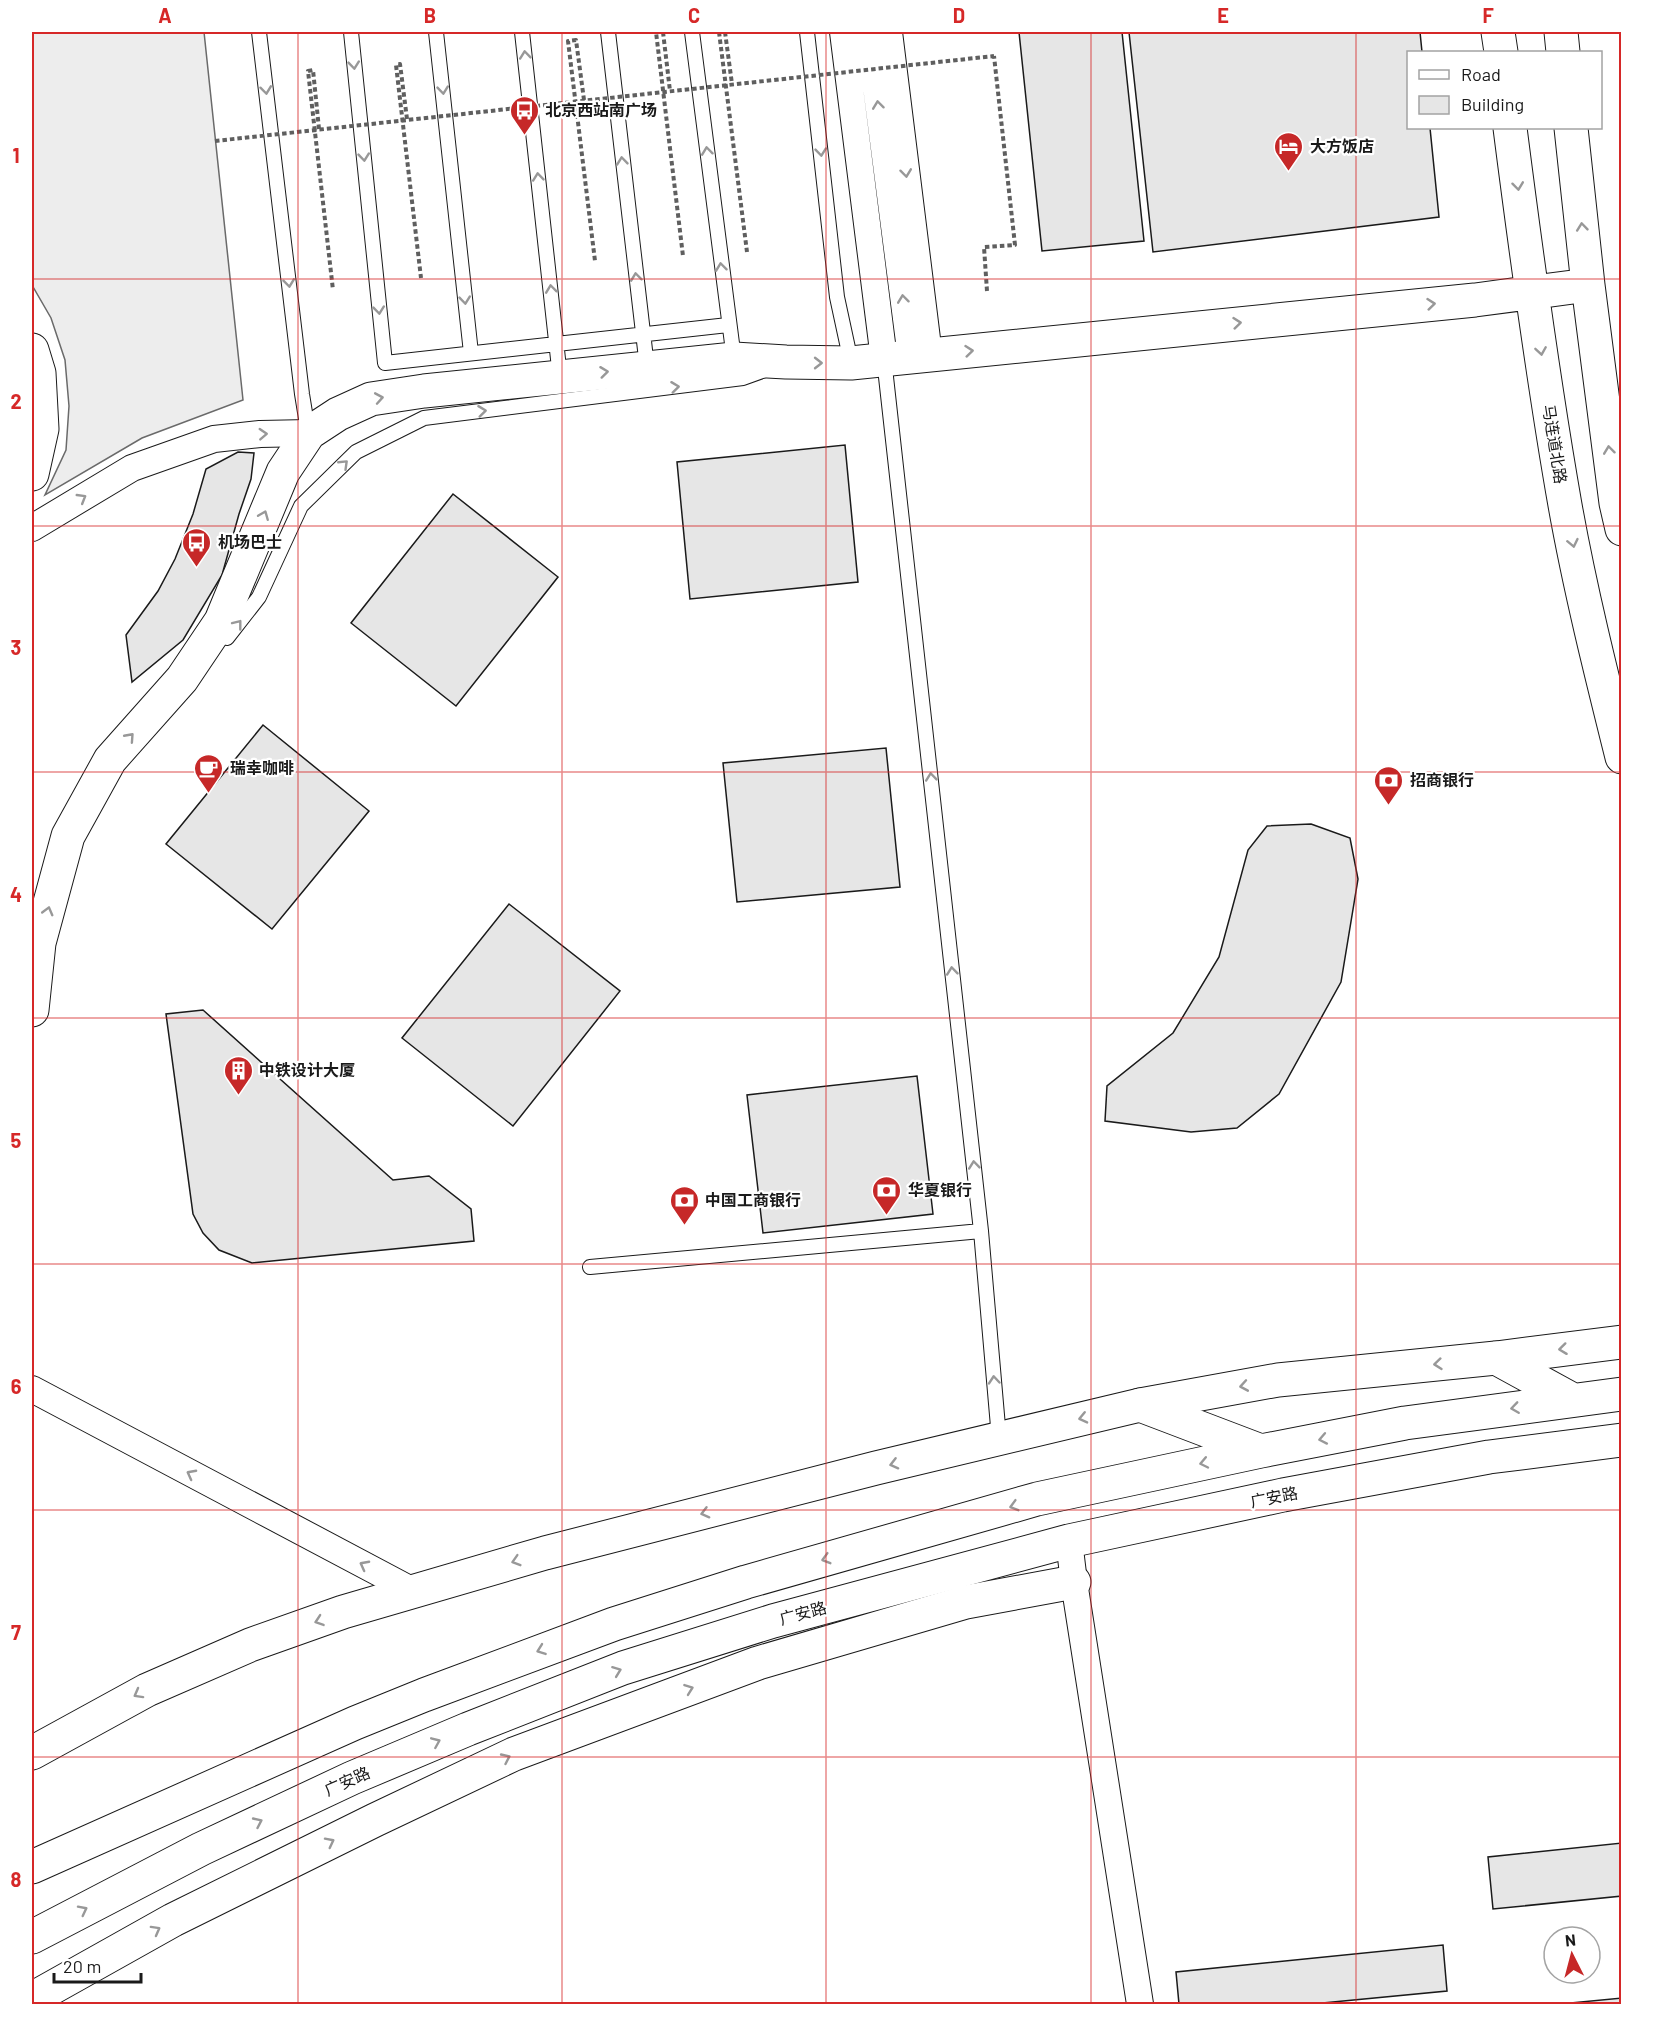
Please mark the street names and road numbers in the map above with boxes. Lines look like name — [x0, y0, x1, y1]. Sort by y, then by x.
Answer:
street label: 马连道北路 — [1540, 403, 1571, 485]
street label: 广安路 — [1249, 1483, 1299, 1510]
street label: 广安路 — [777, 1597, 829, 1628]
street label: 广安路 — [321, 1762, 373, 1799]

